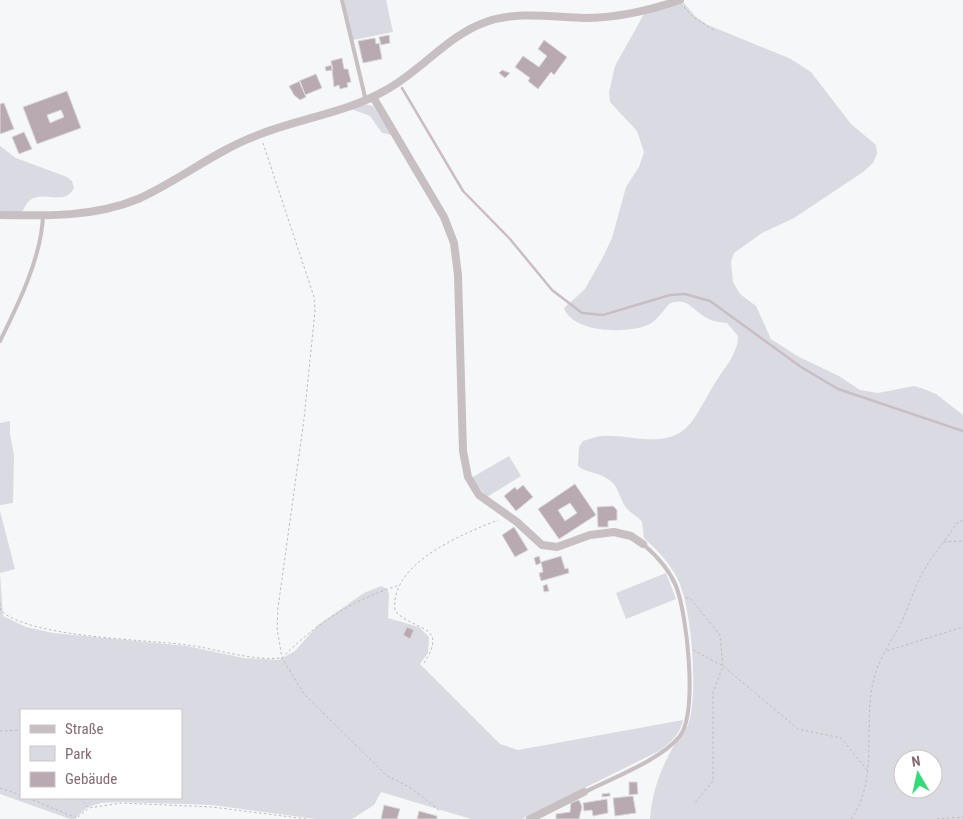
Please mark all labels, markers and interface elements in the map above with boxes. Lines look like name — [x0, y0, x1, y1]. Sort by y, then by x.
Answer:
legend — [20, 709, 182, 799]
text: Straße — [65, 720, 104, 738]
text: Park — [65, 745, 92, 763]
north arrow — [893, 749, 943, 799]
text: N — [910, 753, 921, 770]
text: Gebäude — [65, 770, 117, 788]

